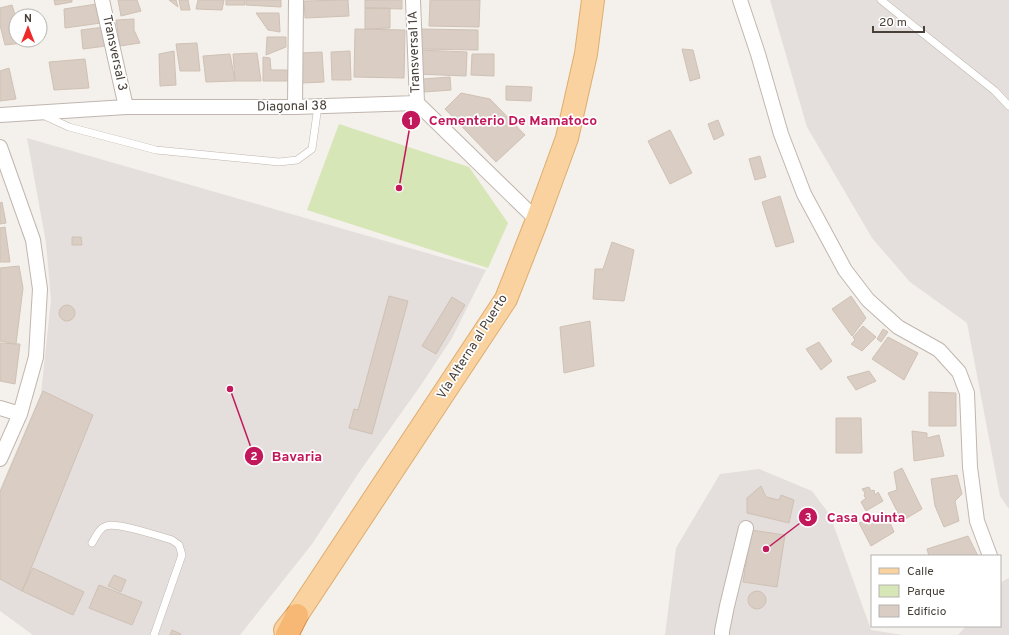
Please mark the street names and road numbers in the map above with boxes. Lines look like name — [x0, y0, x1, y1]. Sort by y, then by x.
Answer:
street label: Transversal 1A — [406, 10, 424, 94]
street label: Transversal 3 — [98, 14, 130, 92]
street label: Diagonal 38 — [257, 98, 327, 116]
street label: Vía Alterna al Puerto — [434, 292, 512, 402]

